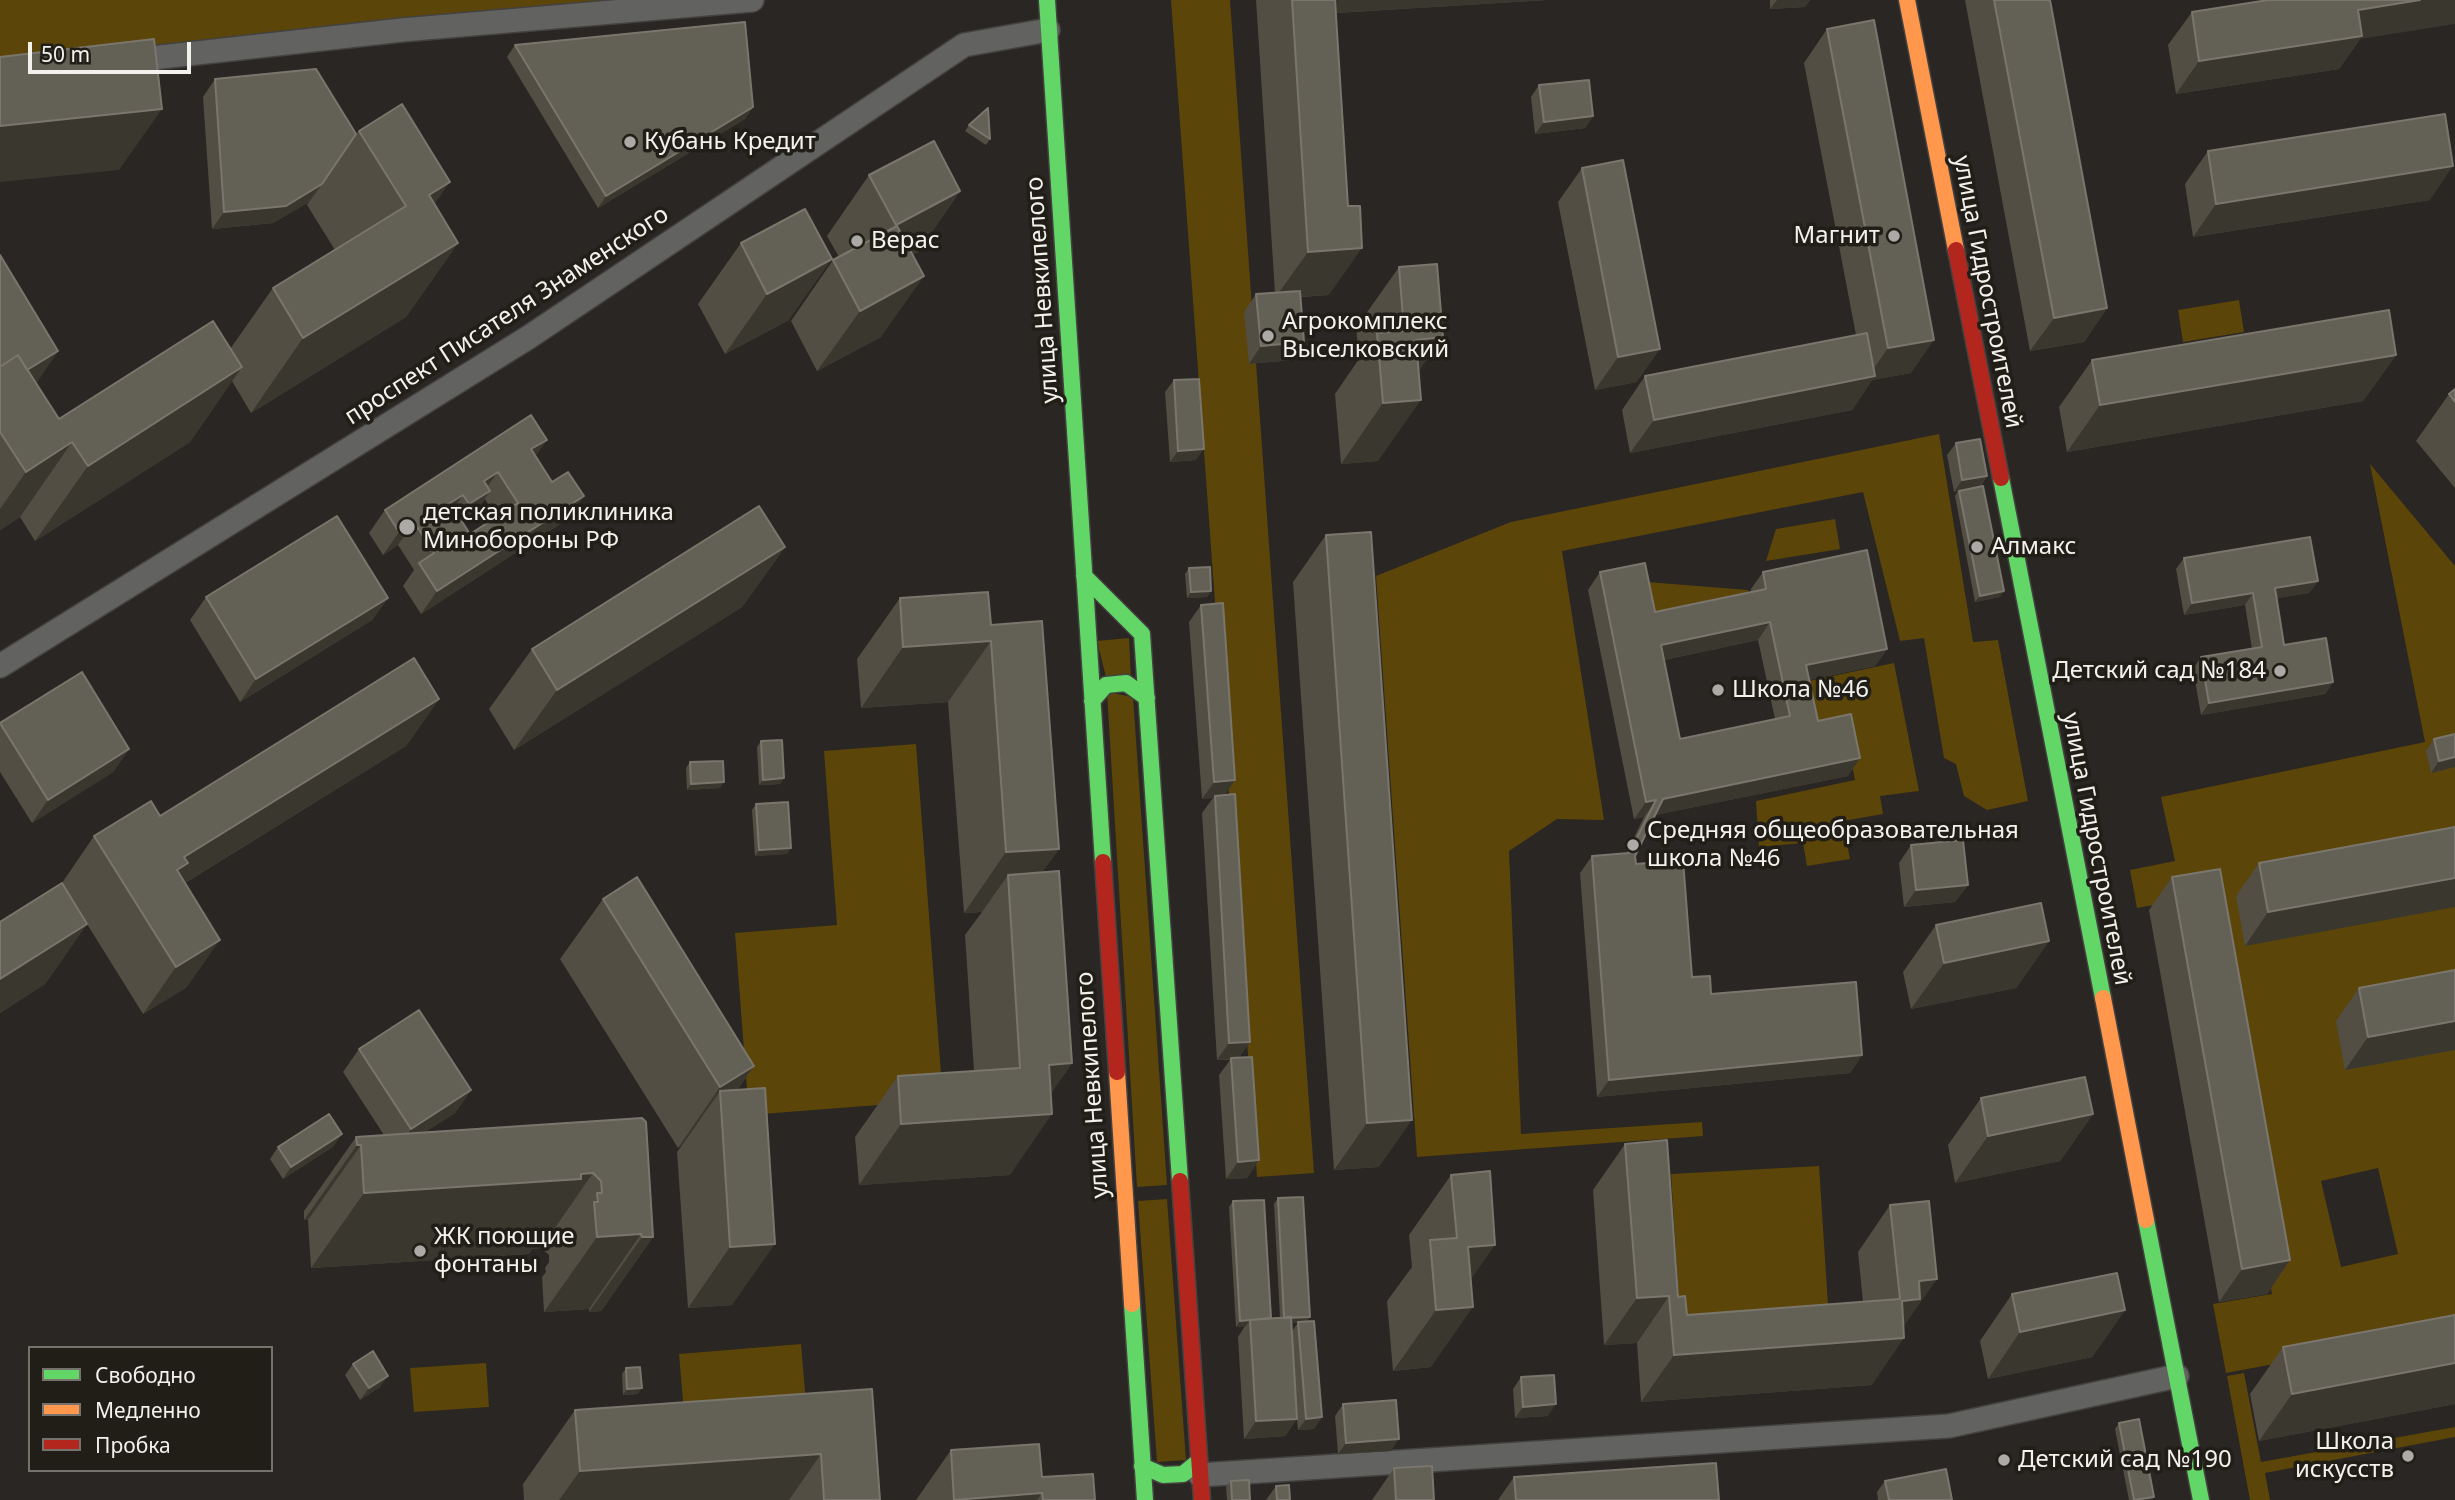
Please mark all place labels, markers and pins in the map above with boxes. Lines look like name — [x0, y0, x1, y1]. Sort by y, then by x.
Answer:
place label: Кубань Кредит — [644, 128, 816, 156]
marker: Кубань Кредит — [622, 134, 638, 150]
place label: Магнит — [1794, 222, 1880, 250]
place label: Верас — [871, 227, 940, 255]
marker: Магнит — [1886, 228, 1902, 244]
marker: Верас — [849, 233, 865, 249]
place label: Агрокомплекс Выселковский — [1282, 308, 1449, 364]
marker: Агрокомплекс Выселковский — [1260, 328, 1276, 344]
place label: детская поликлиника Минобороны РФ — [423, 499, 674, 555]
marker: детская поликлиника Минобороны РФ — [397, 517, 417, 537]
place label: Алмакс — [1991, 533, 2076, 561]
marker: Алмакс — [1969, 539, 1985, 555]
place label: Детский сад №184 — [2052, 657, 2266, 685]
marker: Детский сад №184 — [2272, 663, 2288, 679]
place label: Школа №46 — [1732, 676, 1869, 704]
marker: Школа №46 — [1710, 682, 1726, 698]
place label: Средняя общеобразовательная школа №46 — [1647, 817, 2019, 873]
marker: Средняя общеобразовательная школа №46 — [1625, 837, 1641, 853]
place label: ЖК поющие фонтаны — [434, 1223, 575, 1279]
marker: ЖК поющие фонтаны — [412, 1243, 428, 1259]
place label: Школа искусств — [2295, 1428, 2394, 1484]
place label: Детский сад №190 — [2018, 1446, 2232, 1474]
marker: Школа искусств — [2400, 1448, 2416, 1464]
marker: Детский сад №190 — [1996, 1452, 2012, 1468]

